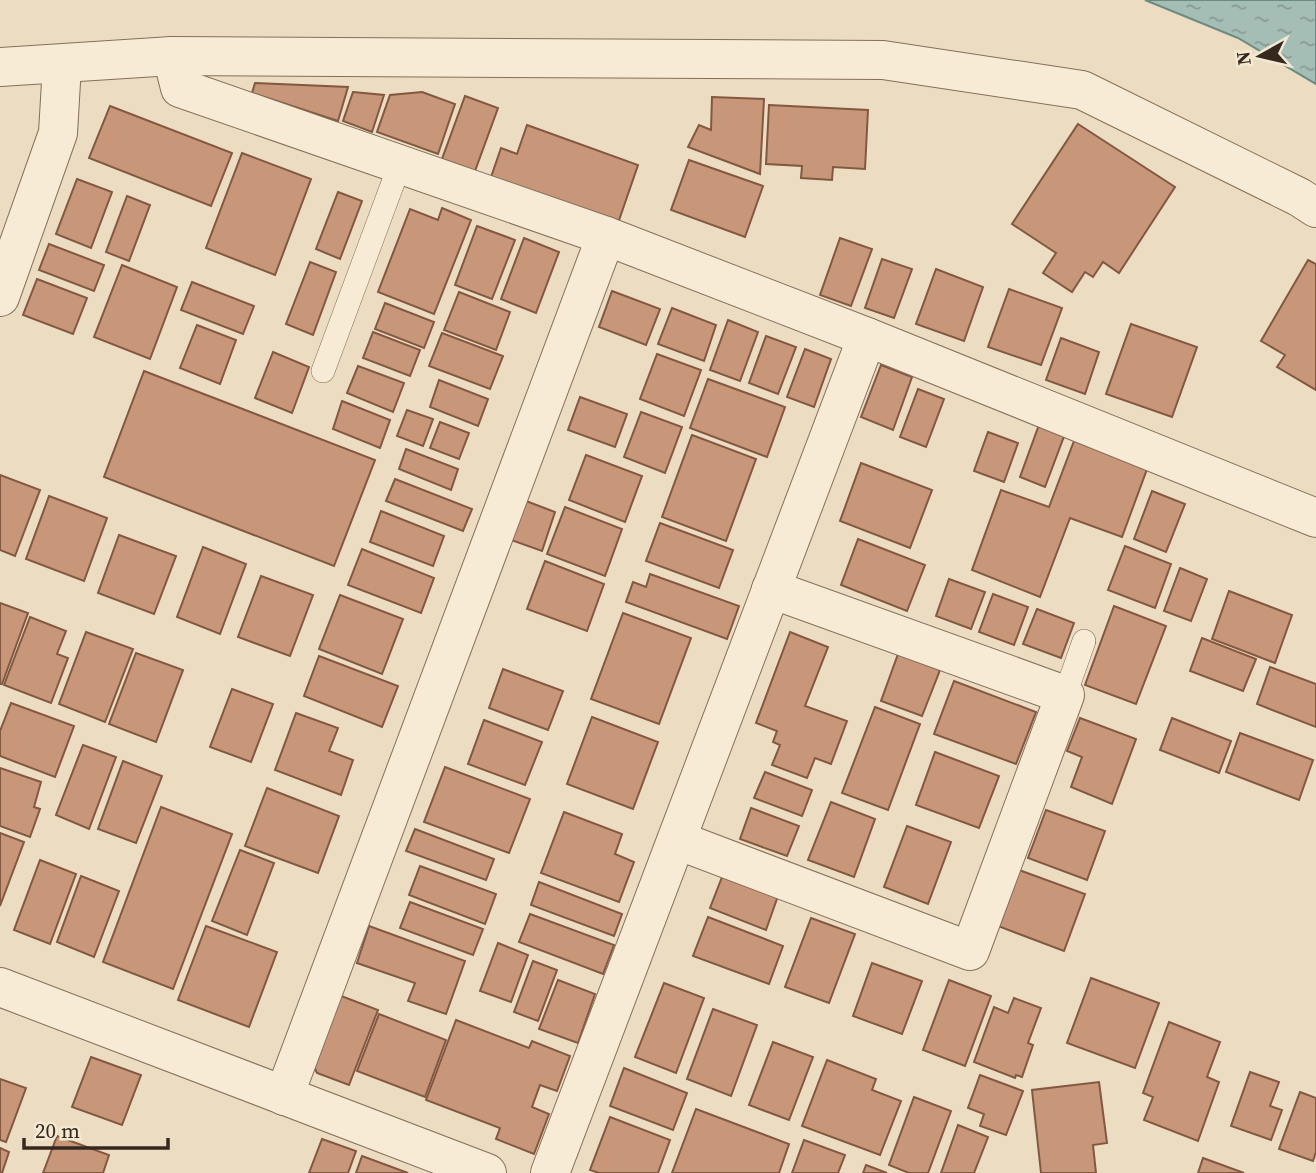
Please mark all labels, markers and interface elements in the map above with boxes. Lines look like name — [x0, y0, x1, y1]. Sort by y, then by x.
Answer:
north arrow — [1225, 21, 1295, 91]
text: N — [1229, 50, 1257, 67]
scale bar — [24, 1106, 168, 1150]
text: 20 m — [35, 1116, 80, 1145]

